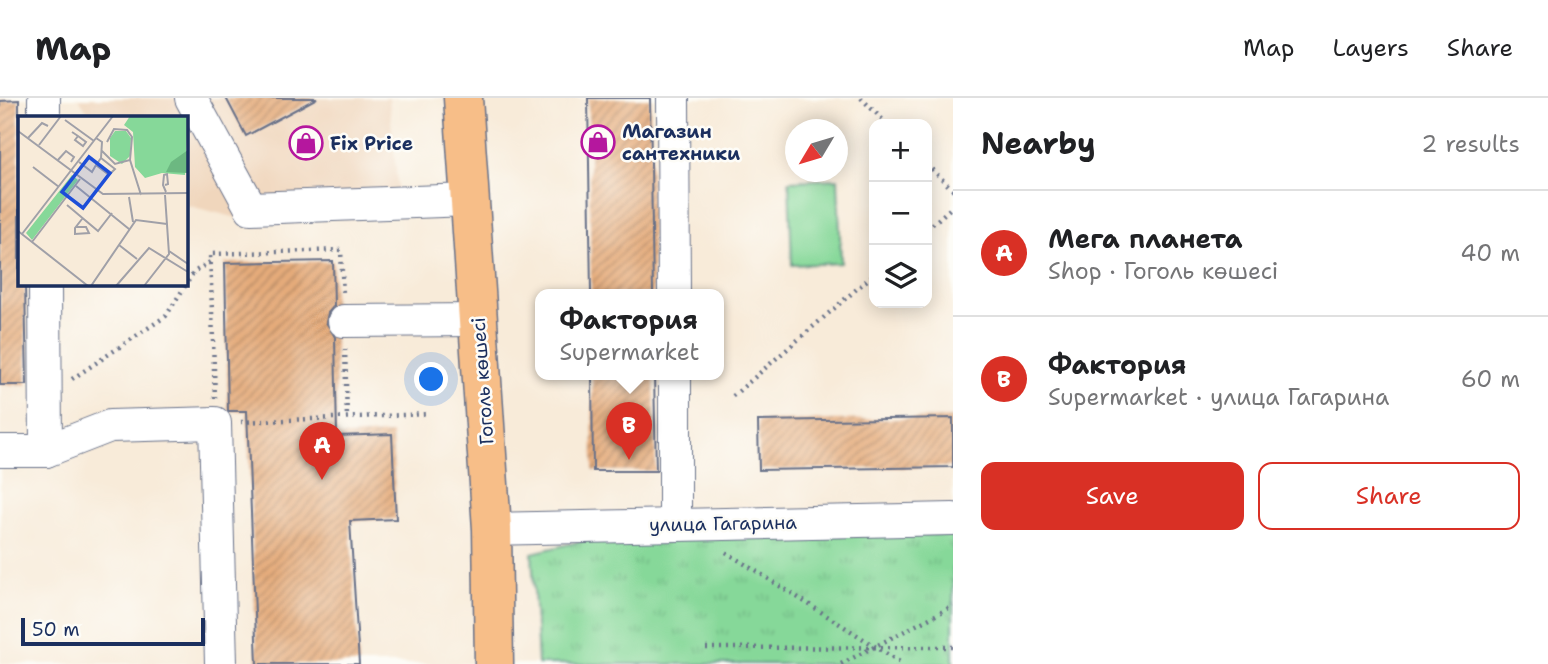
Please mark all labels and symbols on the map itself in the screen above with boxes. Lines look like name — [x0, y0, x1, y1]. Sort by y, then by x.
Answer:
inset map — [18, 116, 187, 285]
place label: Магазин сантехники — [622, 119, 740, 166]
north arrow — [785, 119, 848, 182]
shop icon: Магазин сантехники — [579, 123, 617, 161]
shop icon: Fix Price — [287, 124, 325, 162]
place label: Fix Price — [330, 131, 413, 156]
street label: Гоголь көшесі — [466, 316, 499, 446]
your location — [414, 362, 448, 396]
pin: B — [606, 402, 652, 460]
pin: A — [299, 422, 345, 480]
street label: улица Гагарина — [649, 510, 797, 537]
scale bar — [21, 615, 205, 647]

